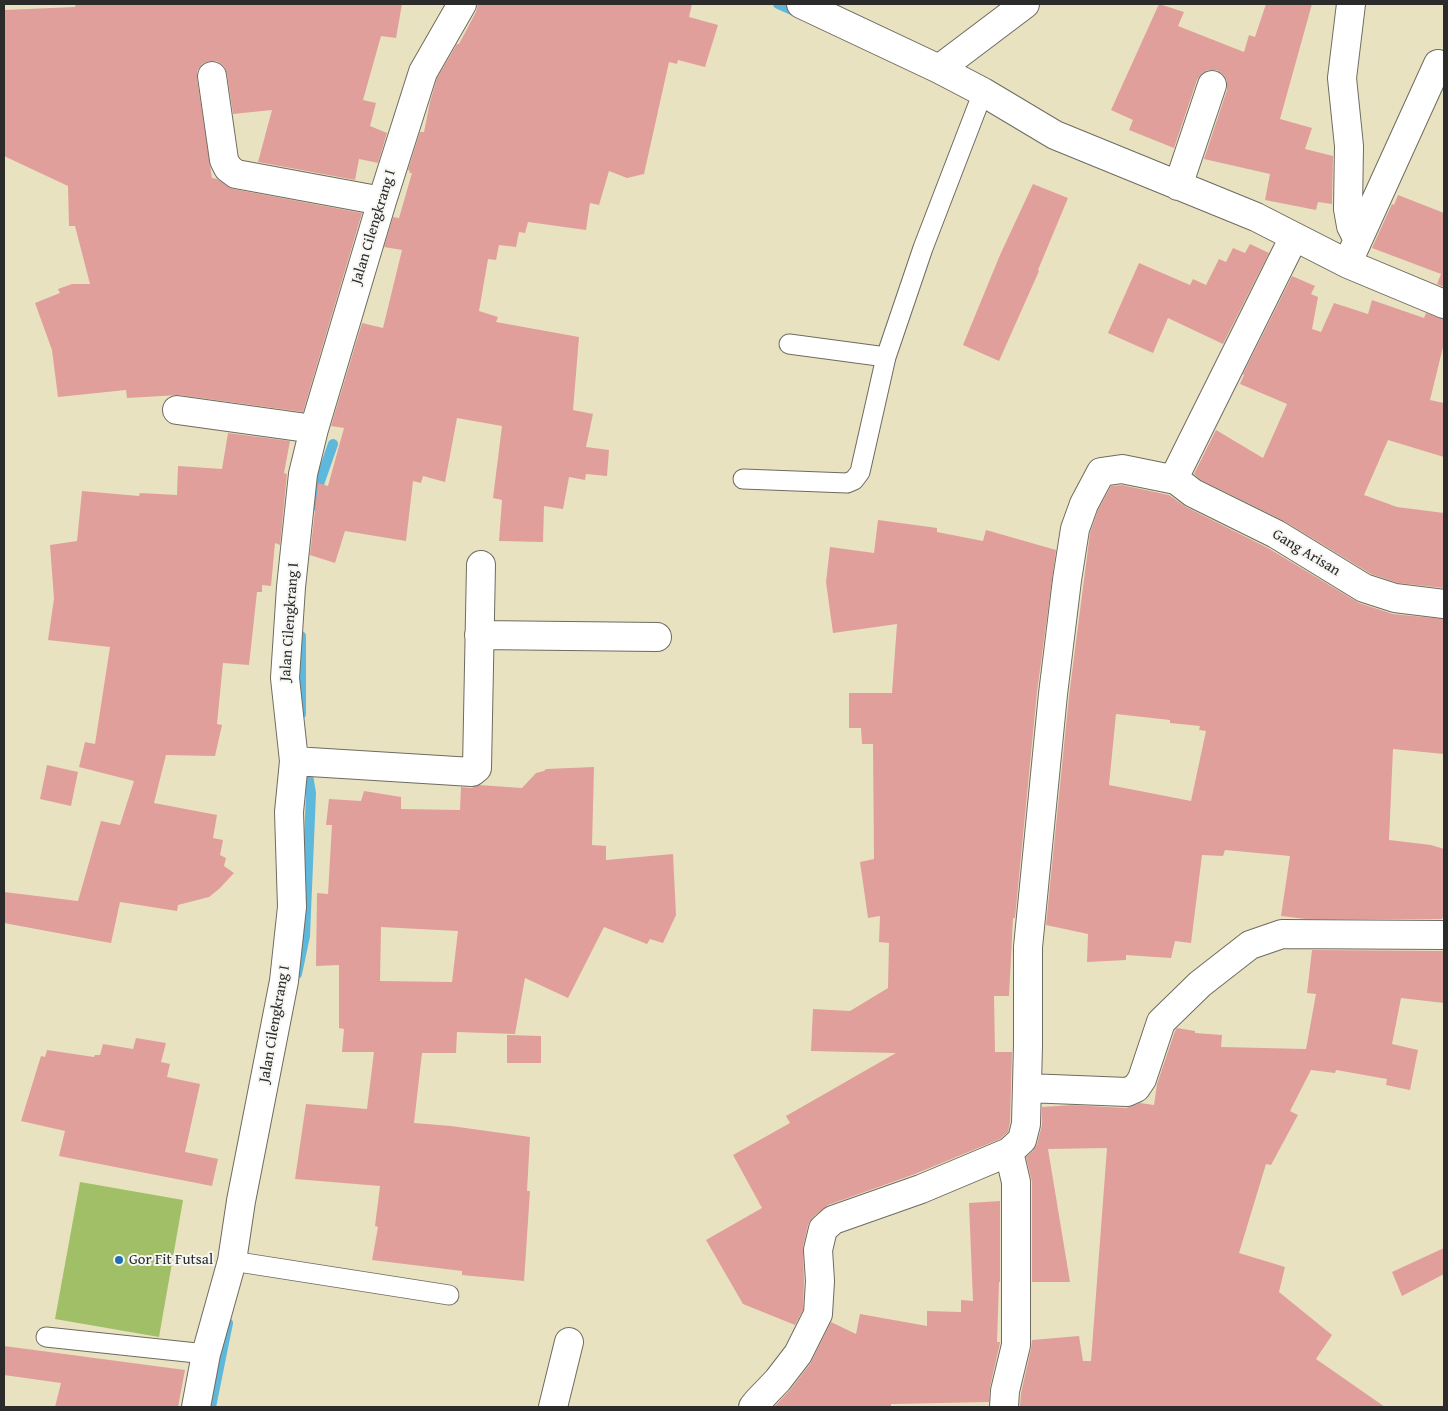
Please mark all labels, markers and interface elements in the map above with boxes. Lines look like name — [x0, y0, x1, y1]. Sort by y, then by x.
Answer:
street label: Jalan Cilengkrang I — [348, 168, 400, 286]
street label: Gang Arisan — [1269, 526, 1343, 580]
street label: Jalan Cilengkrang I — [277, 562, 303, 682]
street label: Jalan Cilengkrang I — [256, 964, 294, 1084]
place label: Gor Fit Futsal — [129, 1251, 213, 1269]
marker: Gor Fit Futsal — [113, 1254, 125, 1266]

